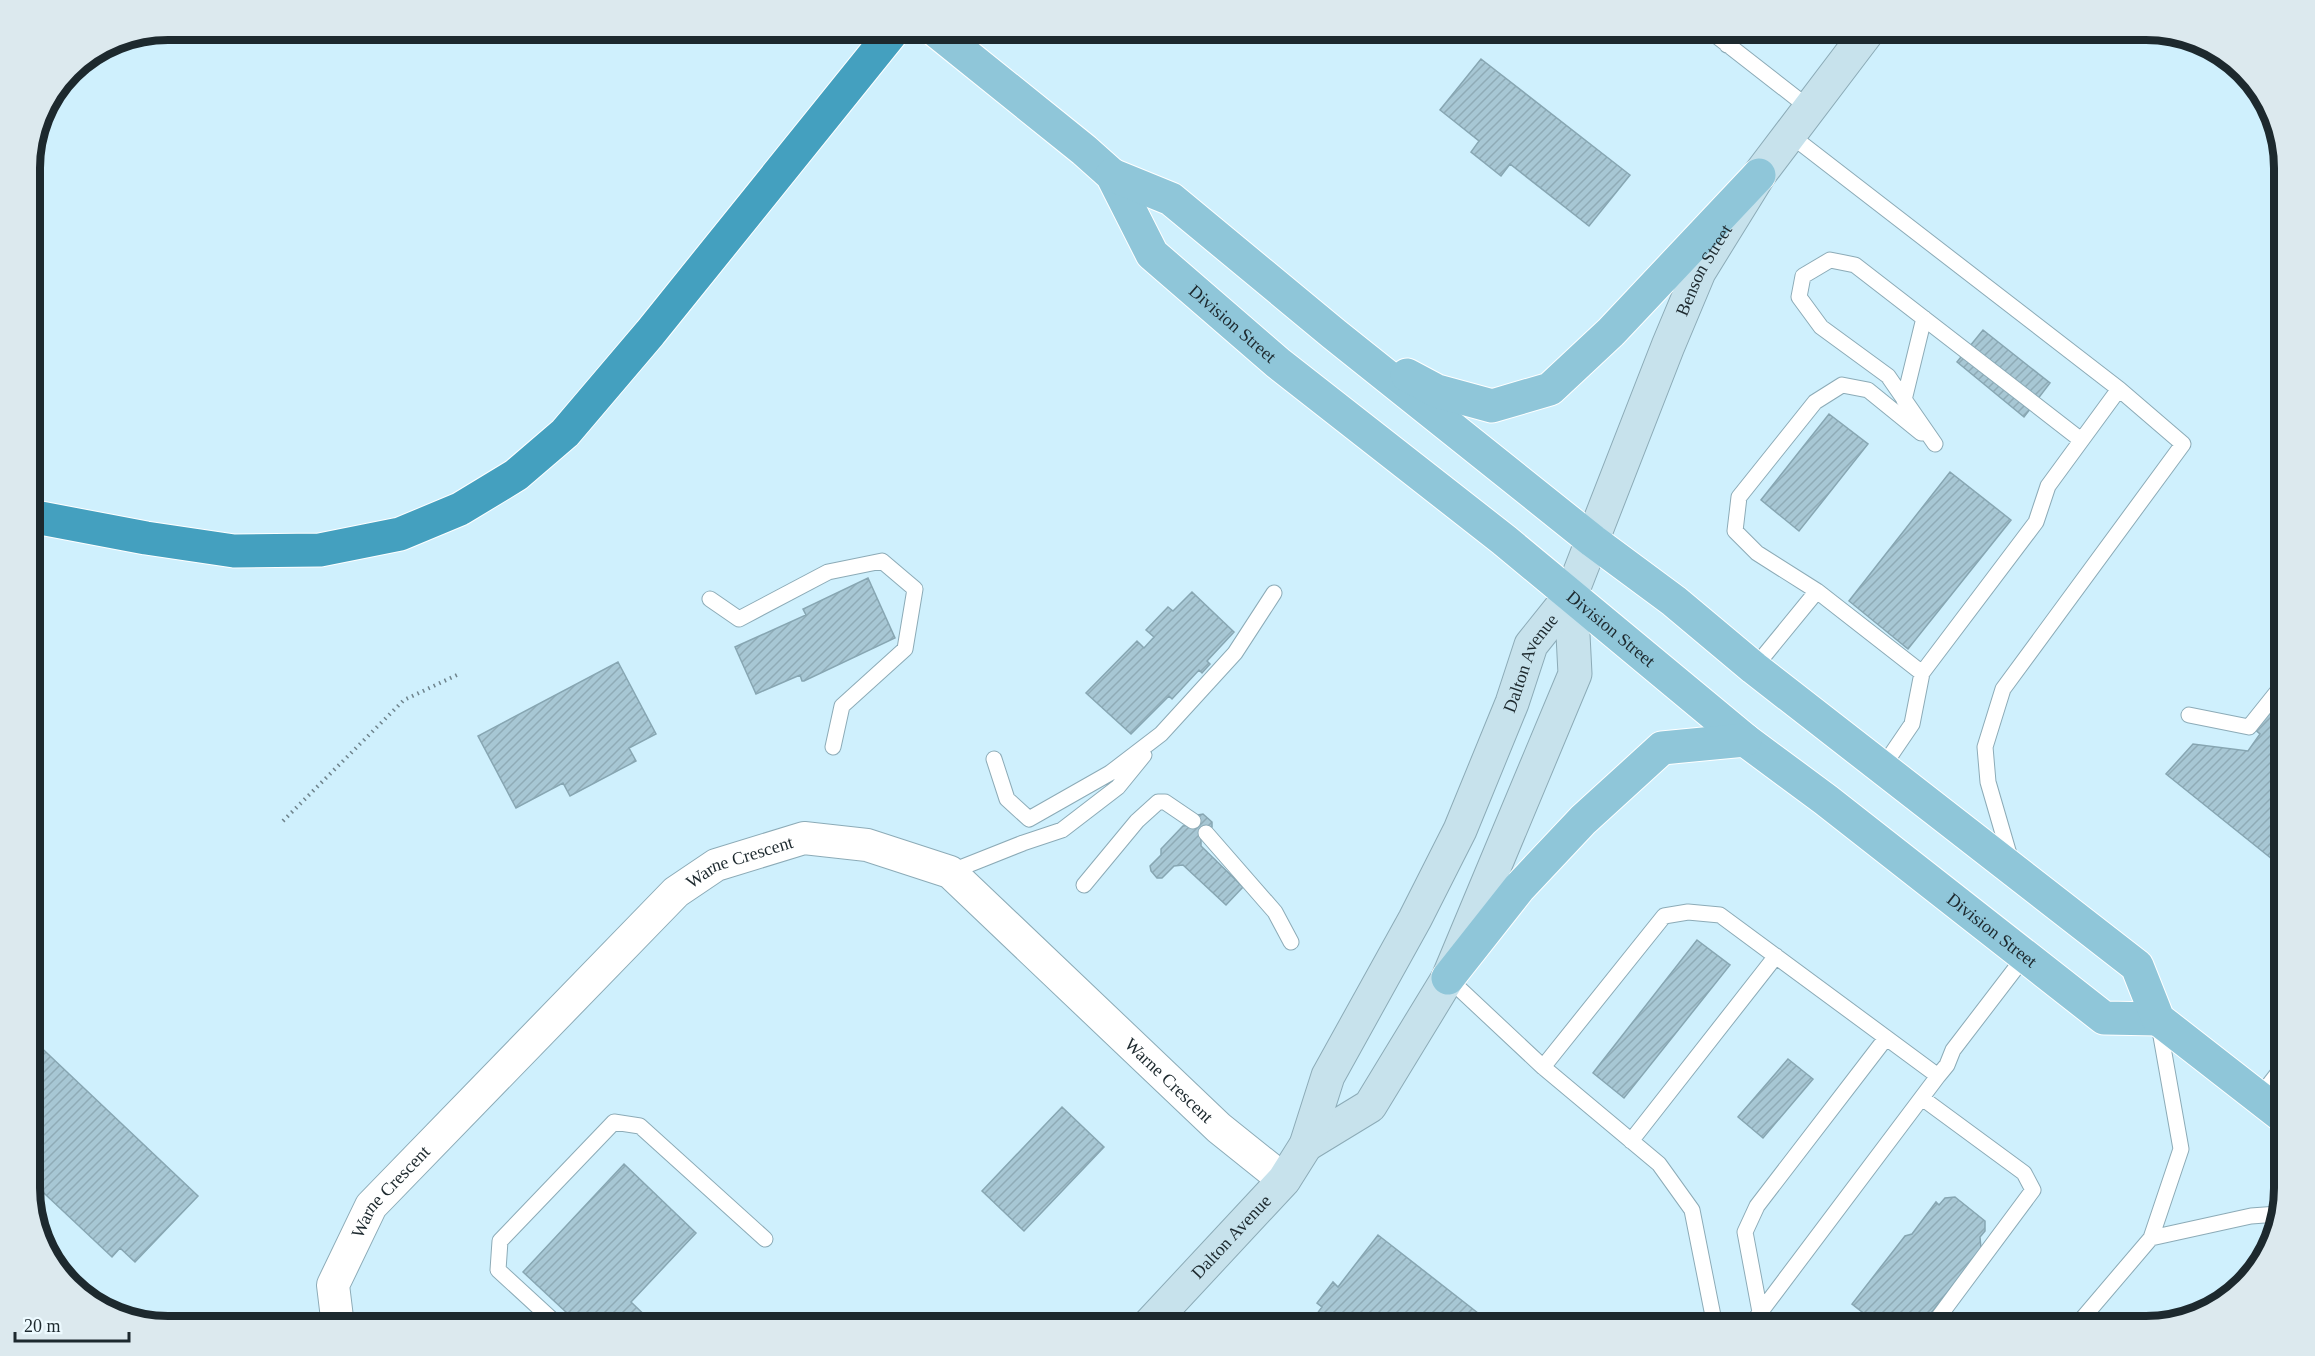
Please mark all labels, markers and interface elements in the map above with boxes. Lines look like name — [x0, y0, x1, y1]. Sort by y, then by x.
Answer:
street label: Benson Street — [1672, 221, 1736, 319]
street label: Division Street — [1185, 281, 1280, 367]
street label: Division Street — [1563, 586, 1659, 671]
street label: Dalton Avenue — [1499, 610, 1562, 715]
street label: Warne Crescent — [682, 832, 795, 892]
street label: Division Street — [1943, 889, 2041, 972]
street label: Warne Crescent — [1121, 1034, 1217, 1127]
street label: Warne Crescent — [347, 1142, 434, 1241]
street label: Dalton Avenue — [1187, 1191, 1275, 1283]
scale bar — [15, 1305, 129, 1343]
text: 20 m — [24, 1316, 61, 1336]

